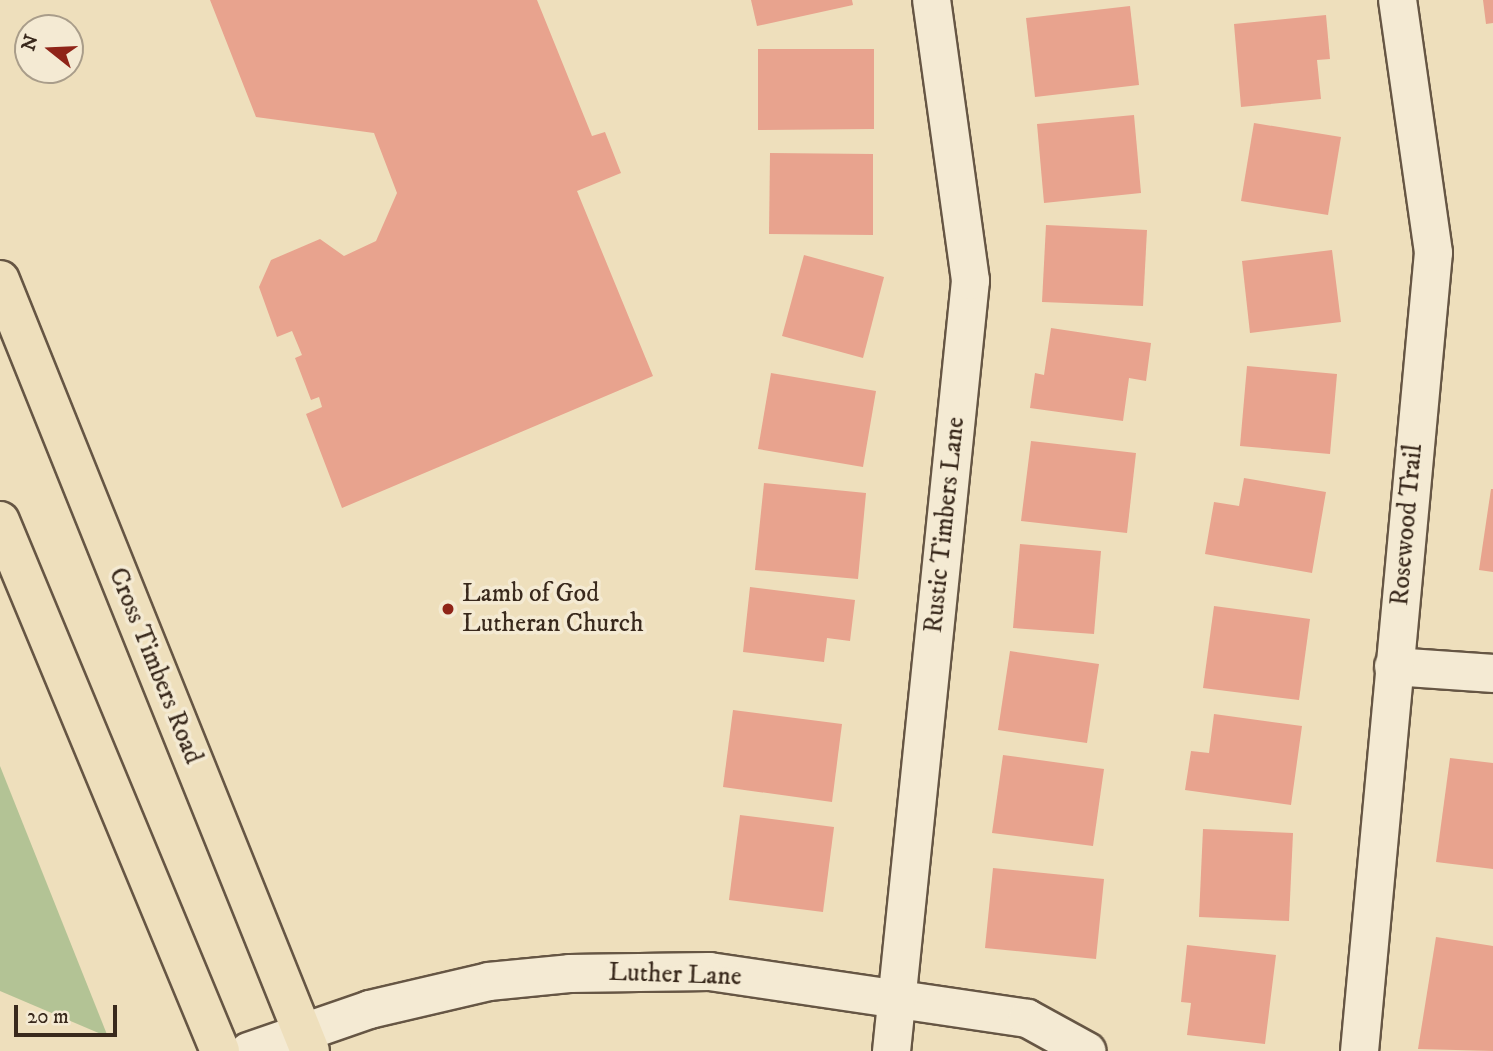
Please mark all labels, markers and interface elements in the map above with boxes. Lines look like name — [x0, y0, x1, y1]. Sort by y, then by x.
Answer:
north arrow — [14, 14, 84, 84]
text: N — [17, 32, 44, 54]
street label: Rustic Timbers Lane — [918, 415, 972, 635]
street label: Rosewood Trail — [1384, 443, 1430, 607]
street label: Cross Timbers Road — [101, 563, 209, 769]
place label: Lamb of God Lutheran Church — [462, 578, 644, 640]
marker: Lamb of God Lutheran Church — [440, 601, 456, 617]
street label: Luther Lane — [608, 957, 742, 993]
scale bar — [18, 992, 121, 1036]
text: 20 m — [27, 1004, 69, 1030]

